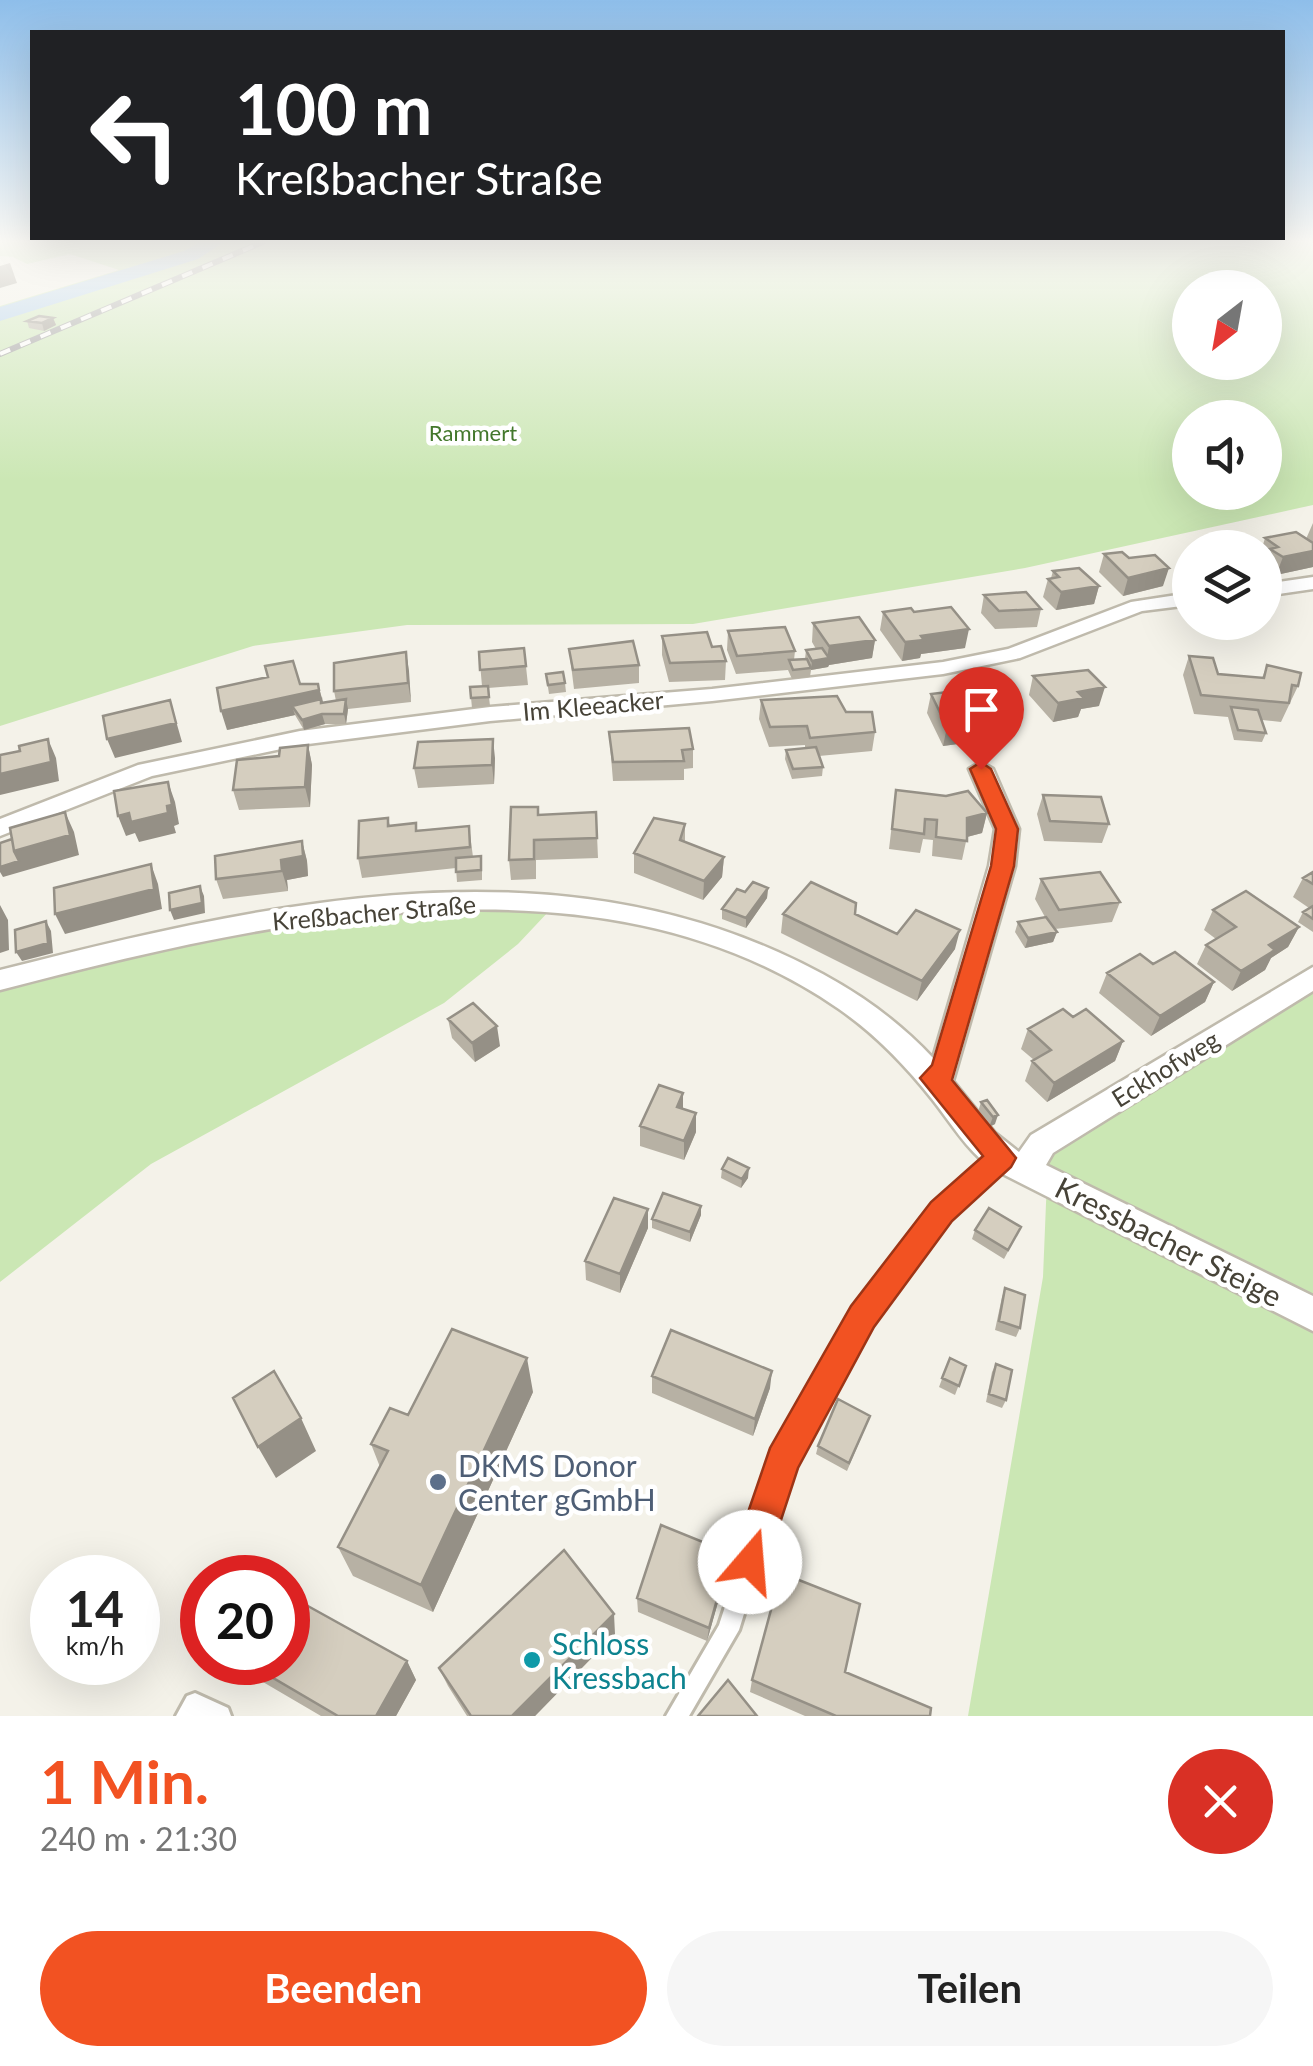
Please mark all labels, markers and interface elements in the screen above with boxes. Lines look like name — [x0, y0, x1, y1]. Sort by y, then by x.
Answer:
text: 100 m — [235, 66, 432, 150]
icon: left — [70, 70, 200, 200]
text: Kreßbacher Straße — [235, 151, 603, 205]
north arrow — [1172, 270, 1282, 380]
map controls — [1172, 270, 1282, 640]
button: sound — [1172, 400, 1282, 510]
park label: Rammert — [429, 419, 517, 446]
button: layers — [1172, 530, 1282, 640]
pin — [939, 667, 1024, 770]
icon: arrive — [954, 682, 1009, 737]
street label: Im Kleeacker — [521, 684, 665, 726]
street label: Kreßbacher Straße — [271, 888, 477, 936]
street label: Eckhofweg — [1106, 1023, 1224, 1113]
street label: Kressbacher Steige — [1050, 1168, 1288, 1314]
place label: DKMS Donor Center gGmbH — [458, 1447, 656, 1517]
marker: DKMS Donor Center gGmbH — [427, 1471, 449, 1493]
position arrow — [698, 1510, 802, 1614]
speed limit sign: 20 — [180, 1555, 310, 1685]
text: 14 — [66, 1578, 124, 1638]
place label: Schloss Kressbach — [552, 1625, 687, 1695]
text: km/h — [66, 1630, 124, 1660]
marker: Schloss Kressbach — [521, 1649, 543, 1671]
text: 1 Min. — [40, 1745, 209, 1817]
button: close — [1168, 1749, 1273, 1854]
text: 240 m · 21:30 — [40, 1819, 237, 1858]
button: Beenden — [40, 1931, 647, 2046]
button: Teilen — [667, 1931, 1273, 2046]

